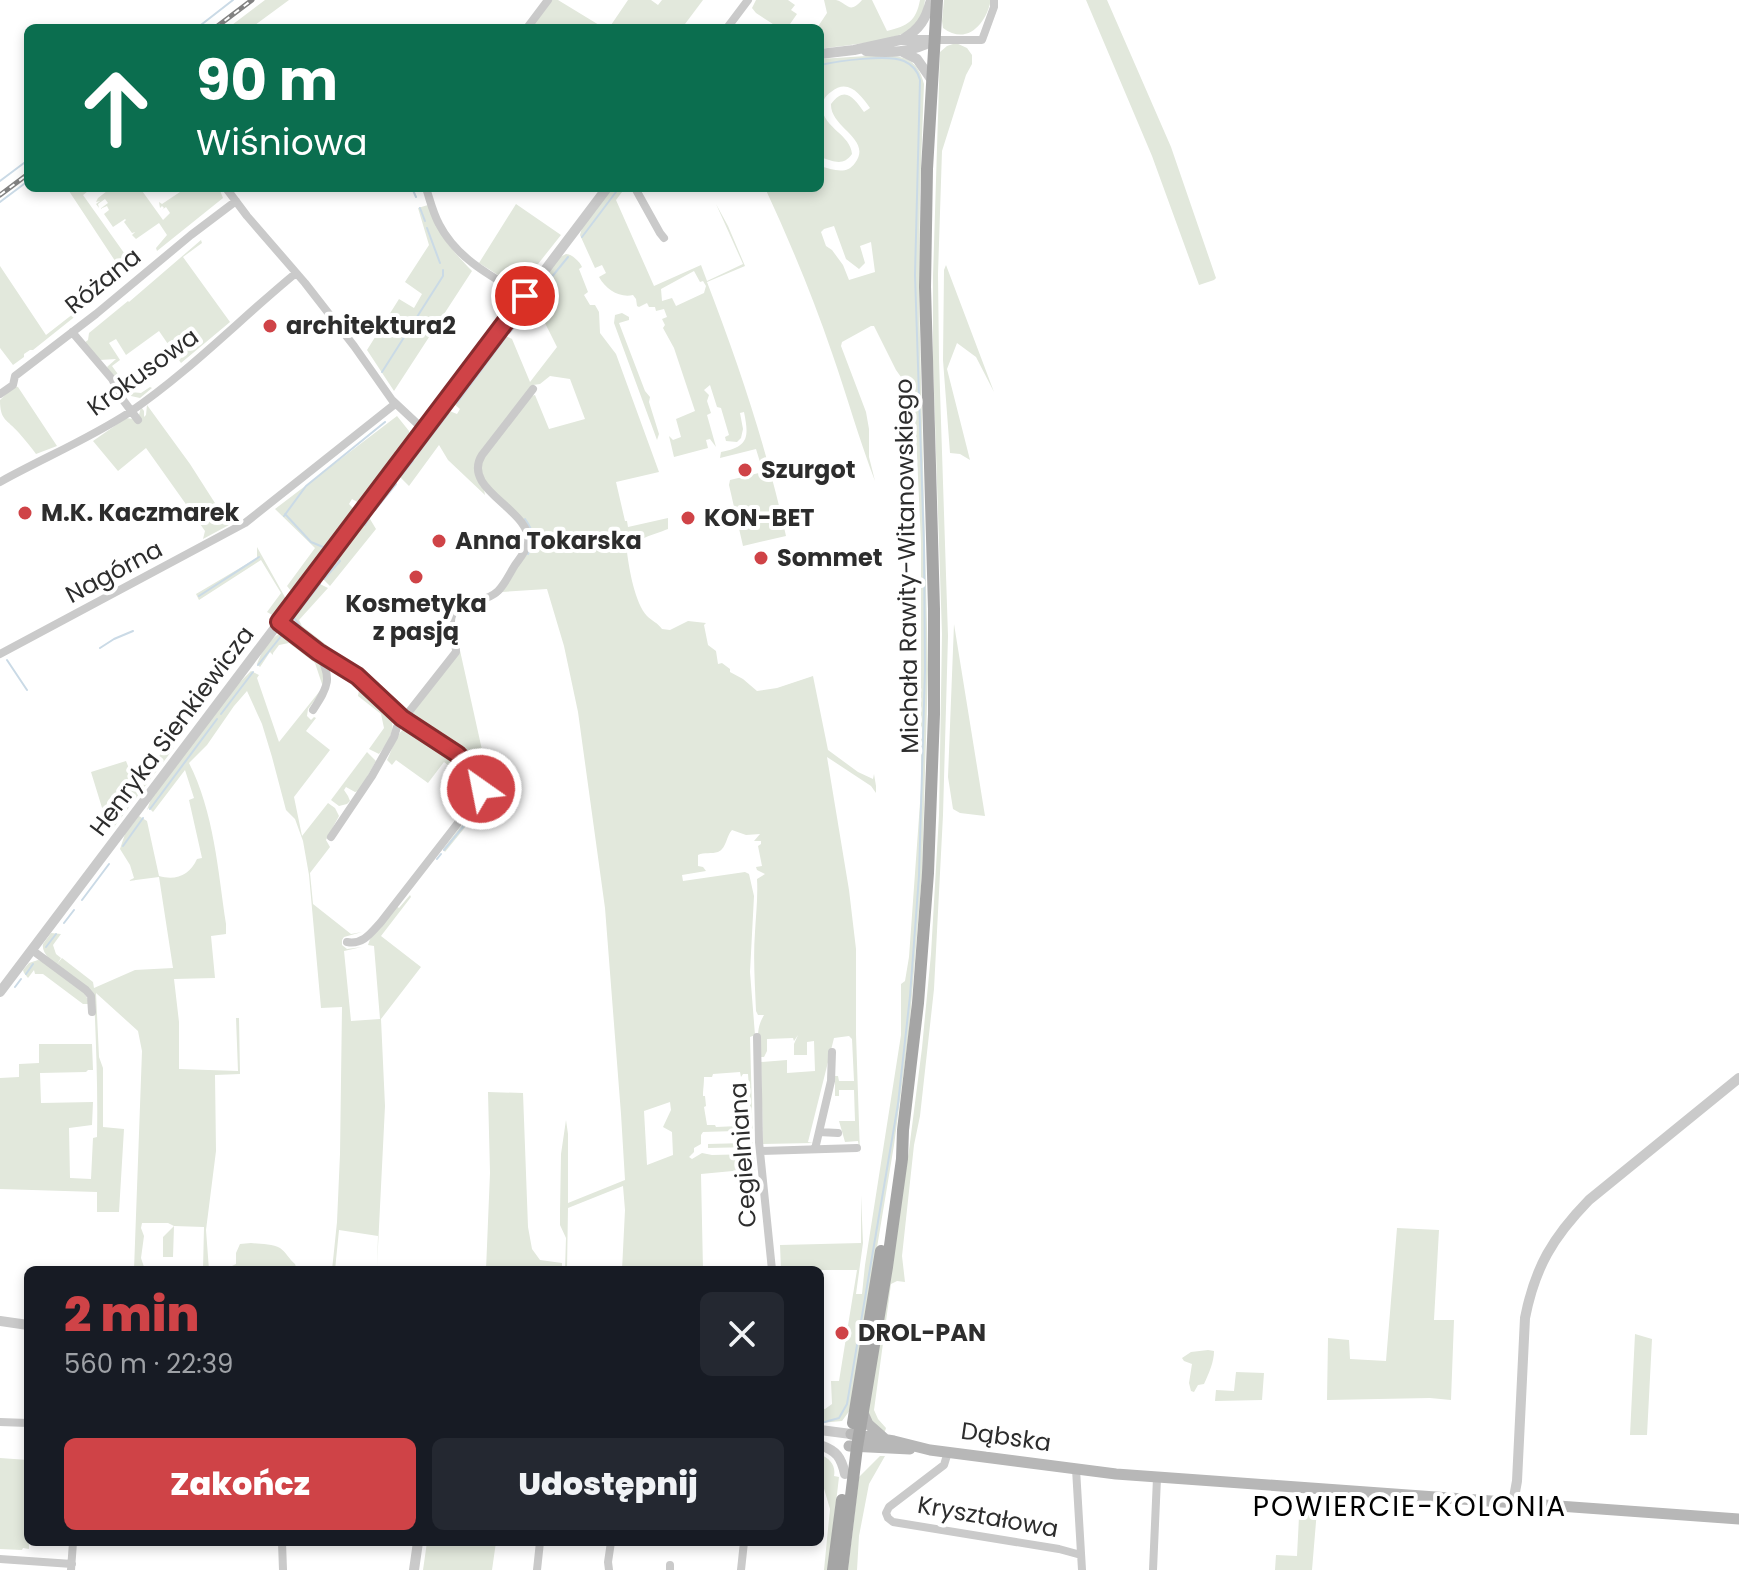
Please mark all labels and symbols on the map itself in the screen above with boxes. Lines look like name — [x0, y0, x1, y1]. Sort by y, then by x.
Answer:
street label: Różana — [58, 240, 148, 321]
pin — [491, 262, 559, 330]
place label: architektura2 — [286, 309, 456, 342]
marker: architektura2 — [261, 317, 279, 335]
street label: Krokusowa — [80, 320, 205, 423]
street label: Michała Rawity-Witanowskiego — [887, 378, 926, 754]
place label: Szurgot — [761, 453, 855, 486]
marker: Szurgot — [736, 461, 754, 479]
place label: M.K. Kaczmarek — [41, 496, 240, 529]
place label: KON-BET — [704, 501, 815, 534]
marker: M.K. Kaczmarek — [16, 504, 34, 522]
marker: KON-BET — [679, 509, 697, 527]
place label: Anna Tokarska — [455, 524, 642, 557]
street label: Nagórna — [60, 532, 168, 611]
marker: Anna Tokarska — [430, 532, 448, 550]
place label: Sommet — [777, 541, 882, 574]
marker: Sommet — [752, 549, 770, 567]
marker: Kosmetyka z pasją — [407, 568, 425, 586]
place label: Kosmetyka z pasją — [345, 587, 487, 648]
street label: Henryka Sienkiewicza — [82, 619, 262, 842]
position arrow — [439, 747, 523, 831]
street label: Cegielniana — [721, 1081, 764, 1229]
place label: DROL-PAN — [858, 1316, 986, 1349]
marker: DROL-PAN — [833, 1324, 851, 1342]
street label: Dąbska — [959, 1414, 1053, 1459]
district label: POWIERCIE-KOLONIA — [1253, 1487, 1567, 1526]
street label: Kryształowa — [915, 1488, 1061, 1545]

